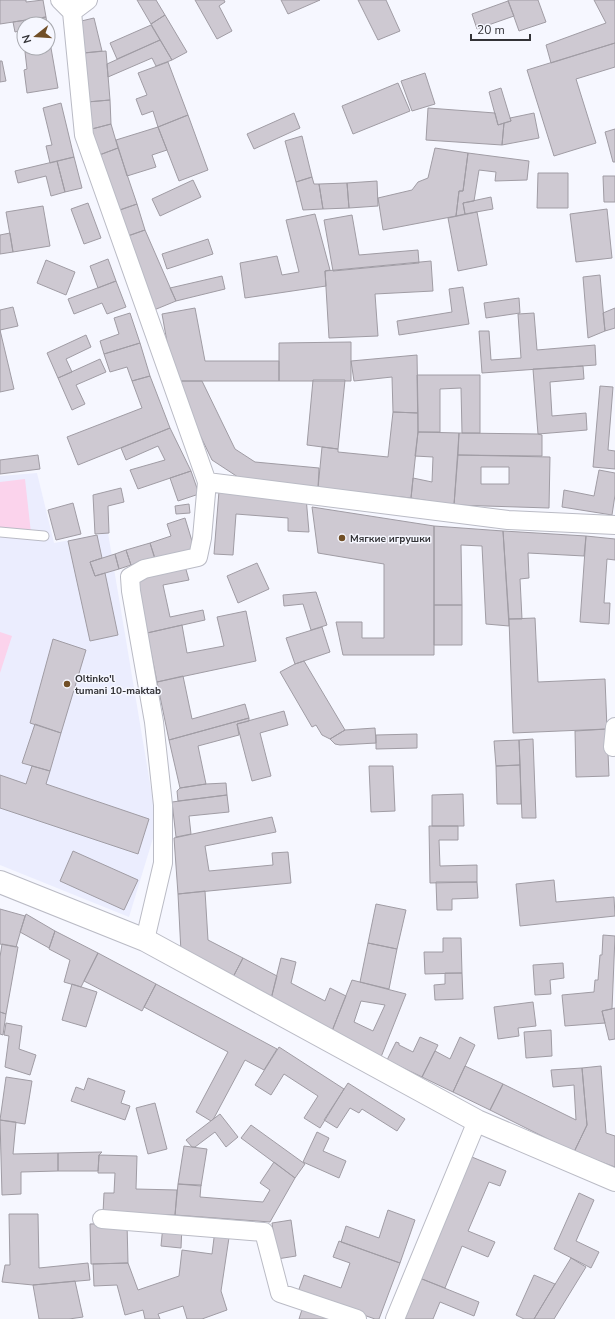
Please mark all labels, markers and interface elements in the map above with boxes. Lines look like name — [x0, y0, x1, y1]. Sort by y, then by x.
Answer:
north arrow — [16, 16, 56, 56]
scale bar — [471, 16, 530, 42]
text: 20 m — [477, 22, 505, 38]
text: N — [19, 33, 35, 45]
place label: Мягкие игрушки — [350, 532, 431, 546]
marker: Мягкие игрушки — [337, 533, 347, 543]
place label: Oltinko'l tumani 10-maktab — [75, 672, 161, 698]
marker: Oltinko'l tumani 10-maktab — [62, 679, 72, 689]

